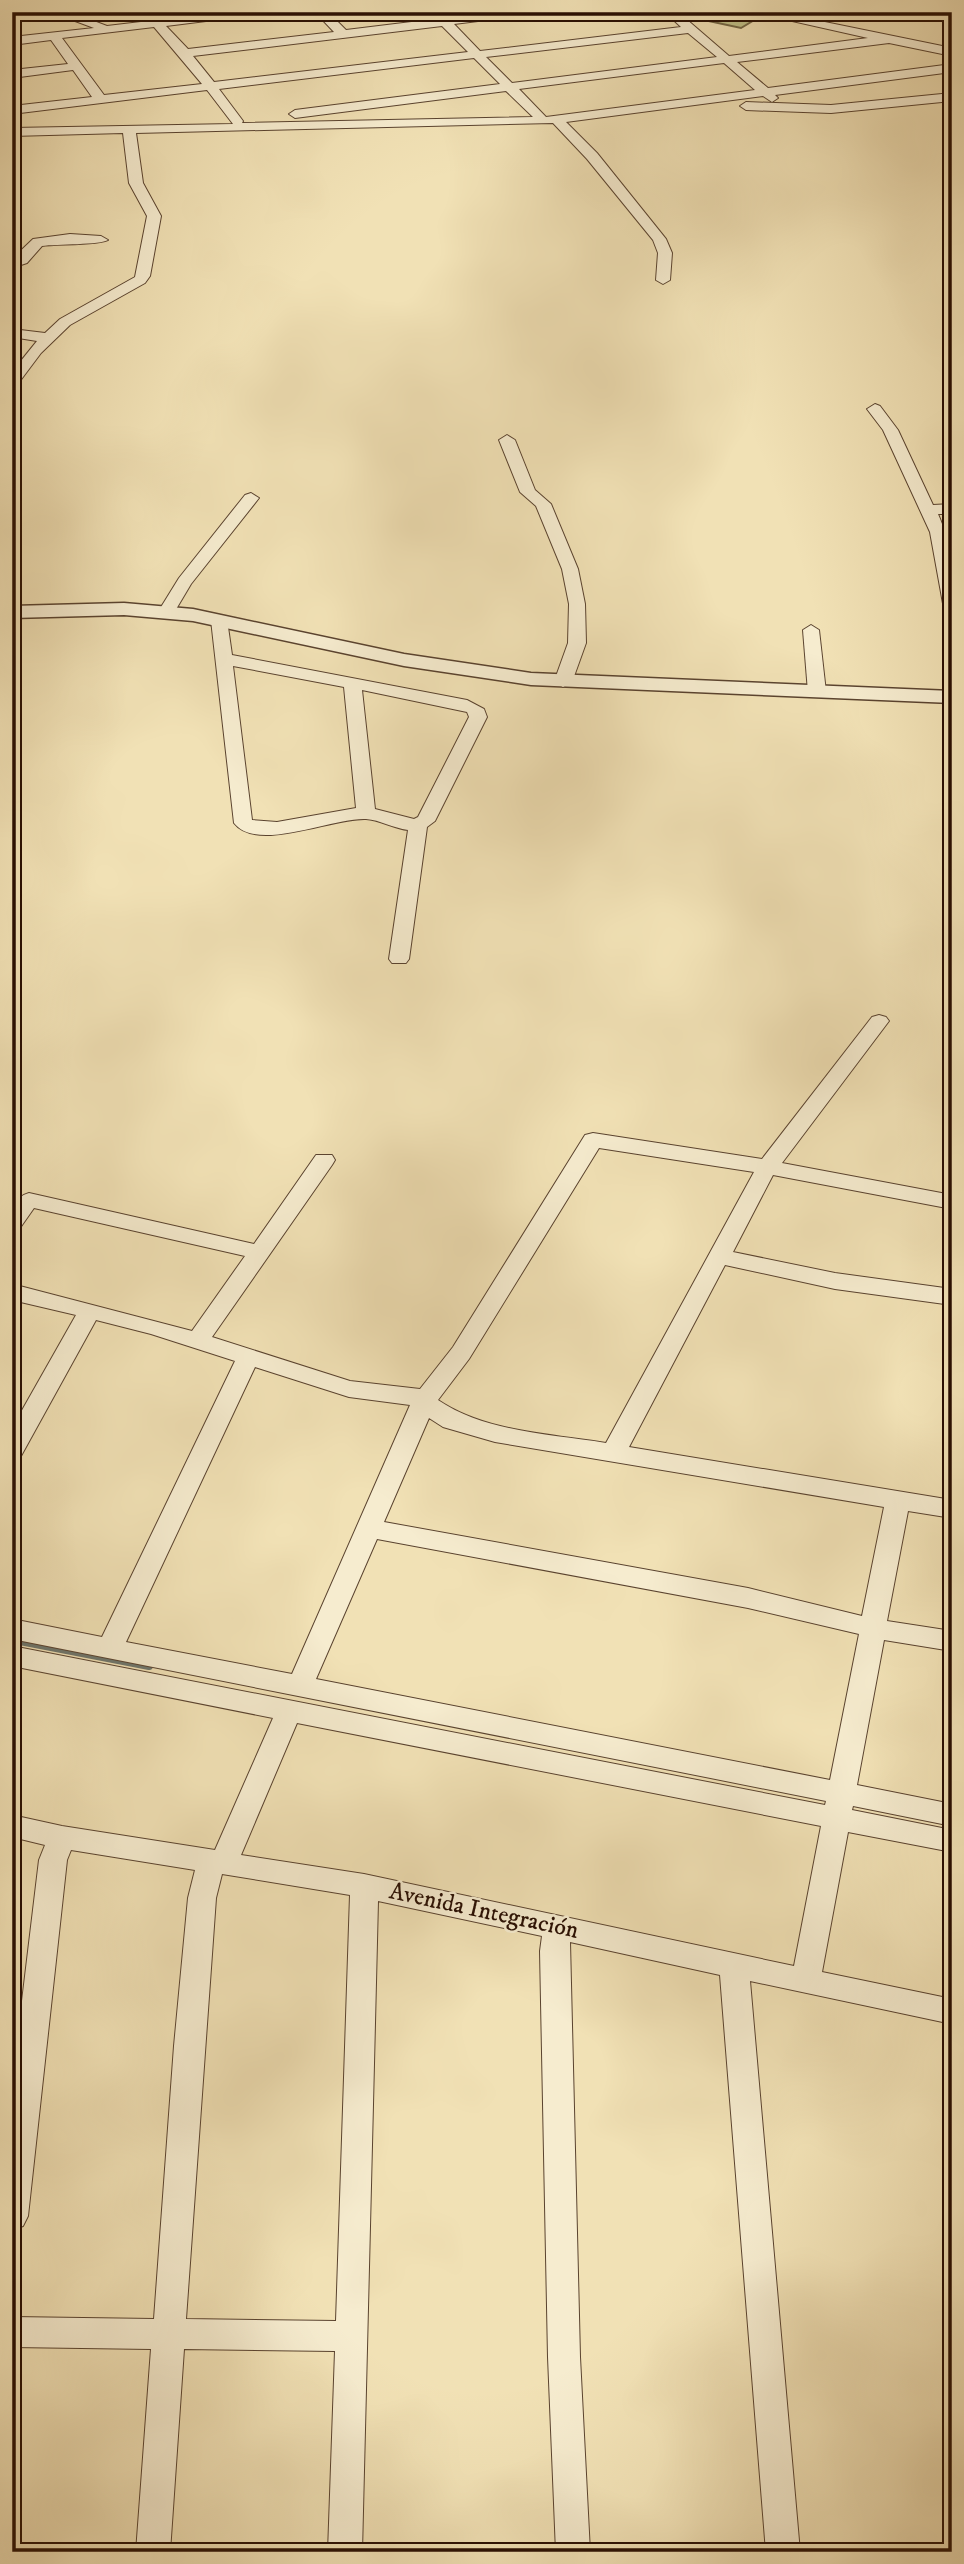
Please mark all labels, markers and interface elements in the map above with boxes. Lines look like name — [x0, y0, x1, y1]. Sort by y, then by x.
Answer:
street label: Avenida Integración — [387, 1876, 582, 1946]

